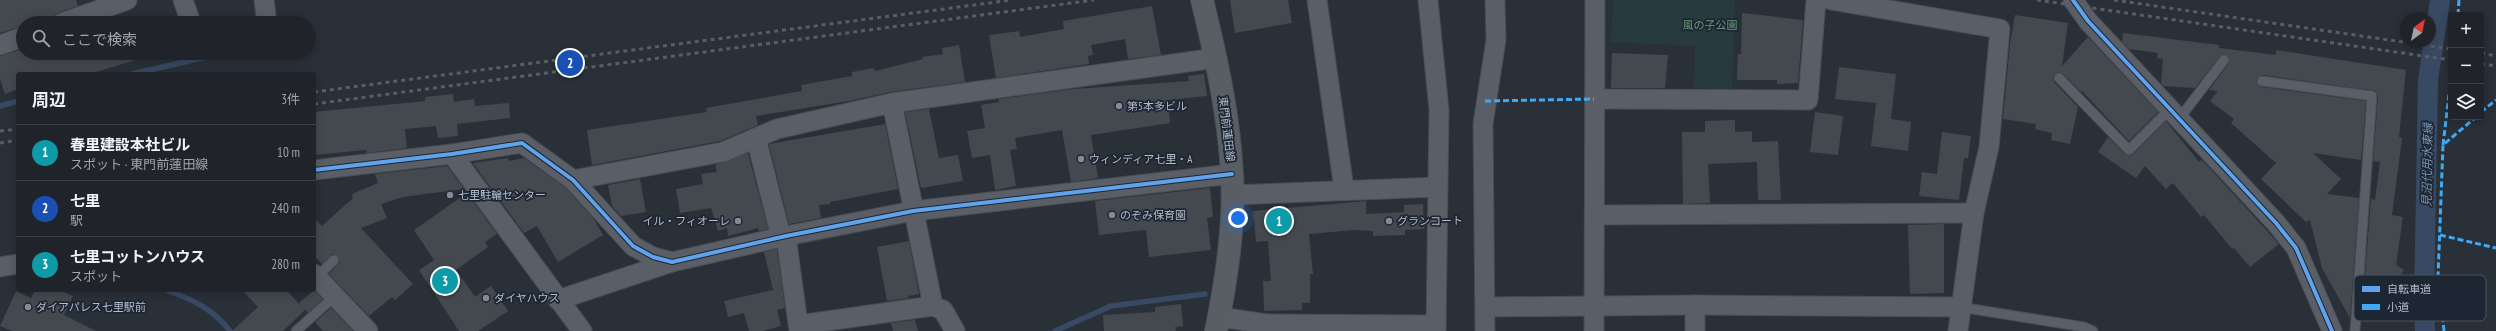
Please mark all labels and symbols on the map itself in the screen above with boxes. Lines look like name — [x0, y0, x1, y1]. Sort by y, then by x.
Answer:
north arrow — [2400, 12, 2436, 48]
park label: 風の子公園 — [1683, 18, 1738, 32]
pin: 2 — [557, 48, 583, 78]
street label: 東門前蓮田線 — [1216, 95, 1238, 163]
place label: 第5本多ビル — [1127, 99, 1187, 113]
marker: 第5本多ビル — [1114, 101, 1124, 111]
water label: 見沼代用水東縁 — [2419, 121, 2435, 207]
place label: ウィンディア七里・A — [1089, 152, 1193, 166]
marker: ウィンディア七里・A — [1076, 154, 1086, 164]
place label: 七里駐輪センター — [458, 188, 546, 202]
marker: 七里駐輪センター — [445, 190, 455, 200]
pin: 1 — [1266, 206, 1292, 236]
place label: のぞみ保育園 — [1120, 208, 1186, 222]
your location — [1228, 208, 1248, 228]
marker: のぞみ保育園 — [1107, 210, 1117, 220]
place label: イル・フィオーレ — [642, 214, 730, 228]
place label: グランコート — [1397, 214, 1463, 228]
marker: イル・フィオーレ — [733, 216, 743, 226]
marker: グランコート — [1384, 216, 1394, 226]
pin: 3 — [432, 266, 458, 296]
legend — [2354, 275, 2486, 321]
text: 自転車道 — [2387, 282, 2431, 296]
place label: ダイヤハウス — [494, 291, 559, 305]
marker: ダイヤハウス — [481, 293, 491, 303]
place label: ダイアパレス七里駅前 — [36, 300, 146, 314]
text: 小道 — [2387, 300, 2409, 314]
marker: ダイアパレス七里駅前 — [23, 302, 33, 312]

